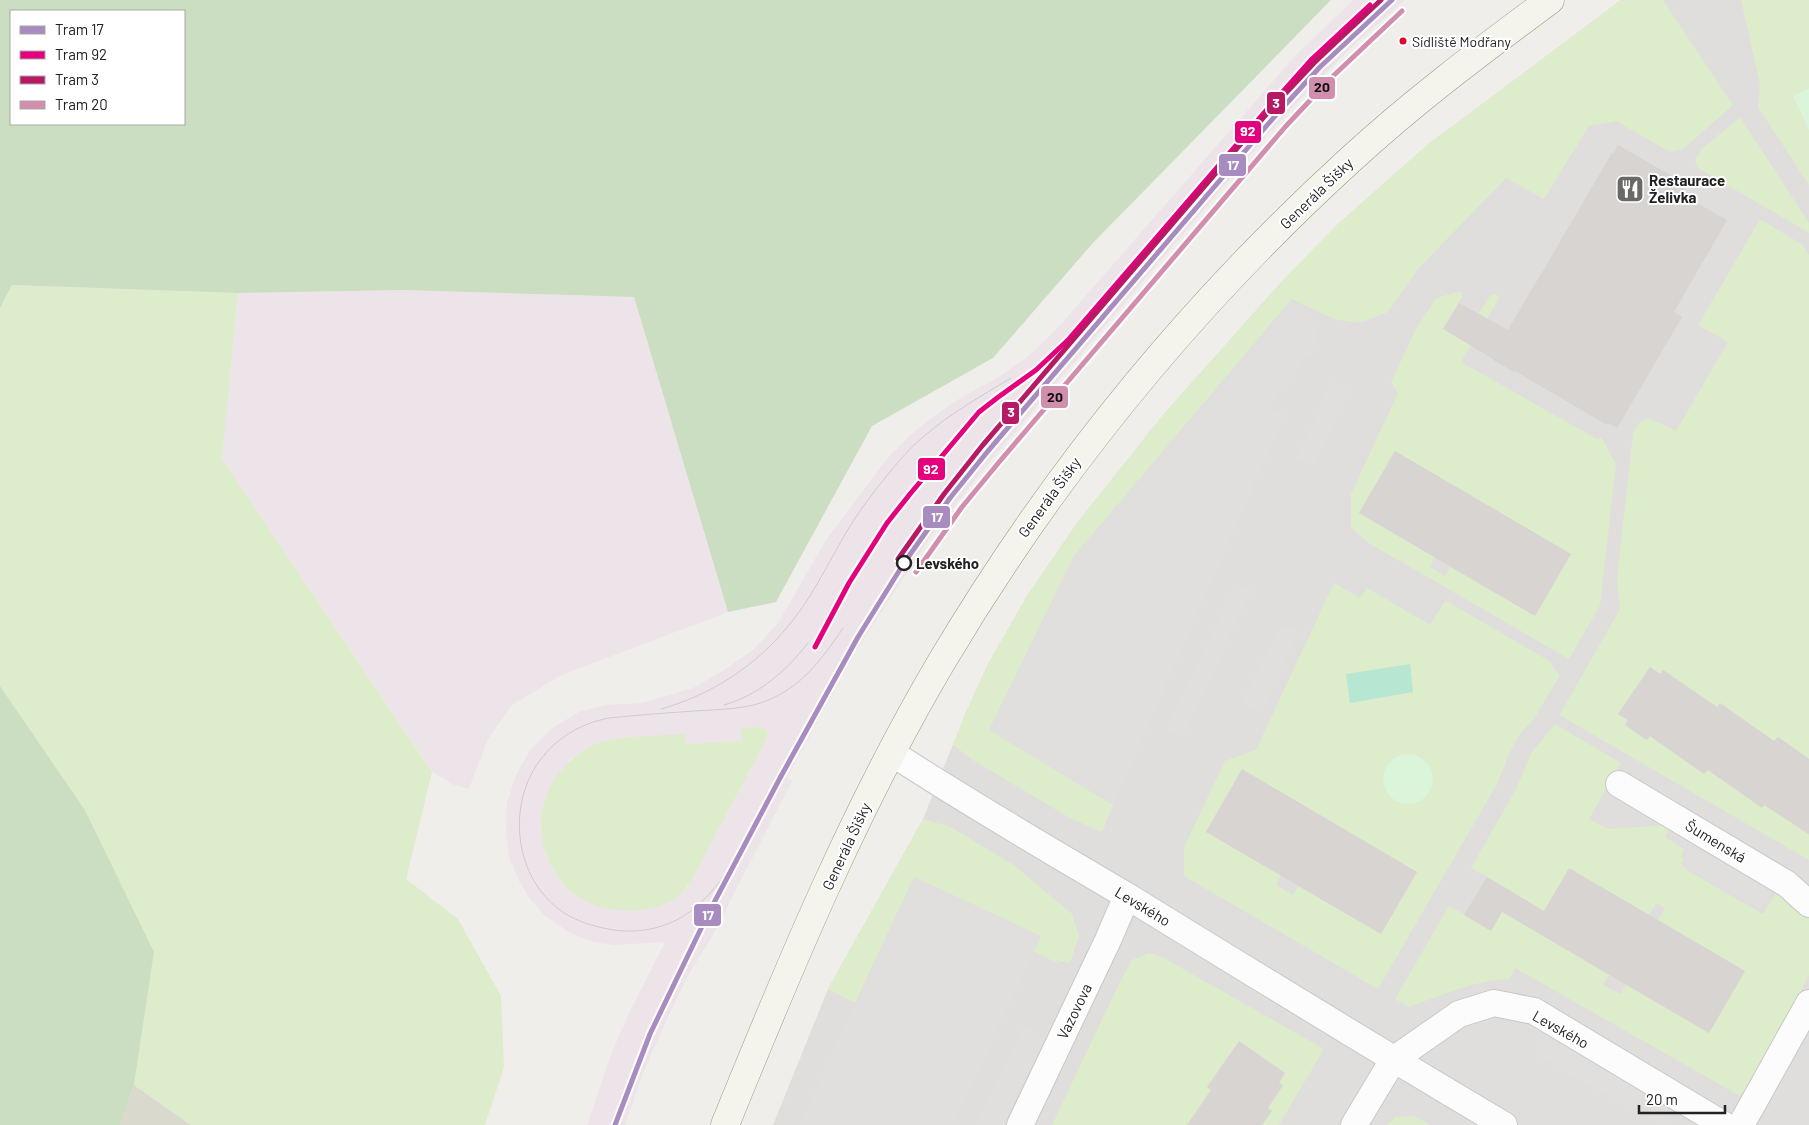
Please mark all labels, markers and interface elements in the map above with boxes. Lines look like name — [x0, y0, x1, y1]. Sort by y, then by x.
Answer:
legend — [10, 10, 185, 125]
text: Tram 17 — [55, 20, 104, 38]
place label: Sídliště Modřany — [1412, 33, 1511, 50]
marker: Sídliště Modřany — [1398, 36, 1408, 46]
text: Tram 92 — [55, 45, 107, 63]
text: Tram 3 — [55, 70, 99, 88]
line badge: 20 — [1308, 76, 1336, 100]
text: 20 — [1314, 78, 1330, 95]
line badge: 3 — [1266, 91, 1286, 115]
text: 3 — [1272, 94, 1280, 111]
text: Tram 20 — [55, 95, 108, 113]
line badge: 92 — [1234, 120, 1262, 144]
text: 92 — [1240, 122, 1256, 139]
line badge: 17 — [1218, 153, 1247, 177]
street label: Generála Šišky — [1276, 154, 1356, 232]
text: 17 — [1227, 156, 1239, 173]
place label: Restaurace Želivka — [1649, 171, 1725, 206]
restaurant icon: Restaurace Želivka — [1615, 174, 1645, 204]
line badge: 20 — [1040, 385, 1069, 409]
text: 20 — [1047, 388, 1063, 405]
line badge: 3 — [1001, 401, 1020, 425]
text: 3 — [1007, 403, 1015, 420]
street label: Generála Šišky — [1014, 453, 1084, 541]
line badge: 92 — [917, 457, 946, 481]
text: 92 — [923, 460, 939, 477]
line badge: 17 — [922, 505, 951, 529]
text: 17 — [931, 508, 943, 525]
place label: Levského — [916, 554, 979, 572]
marker: Levského — [896, 555, 912, 571]
street label: Generála Šišky — [818, 799, 874, 893]
street label: Šumenská — [1682, 816, 1750, 866]
street label: Levského — [1112, 882, 1174, 930]
line badge: 17 — [693, 903, 722, 927]
text: 17 — [702, 906, 714, 923]
street label: Vazovova — [1053, 980, 1095, 1042]
street label: Levského — [1530, 1006, 1592, 1052]
scale bar — [1639, 1082, 1725, 1114]
text: 20 m — [1646, 1090, 1678, 1108]

